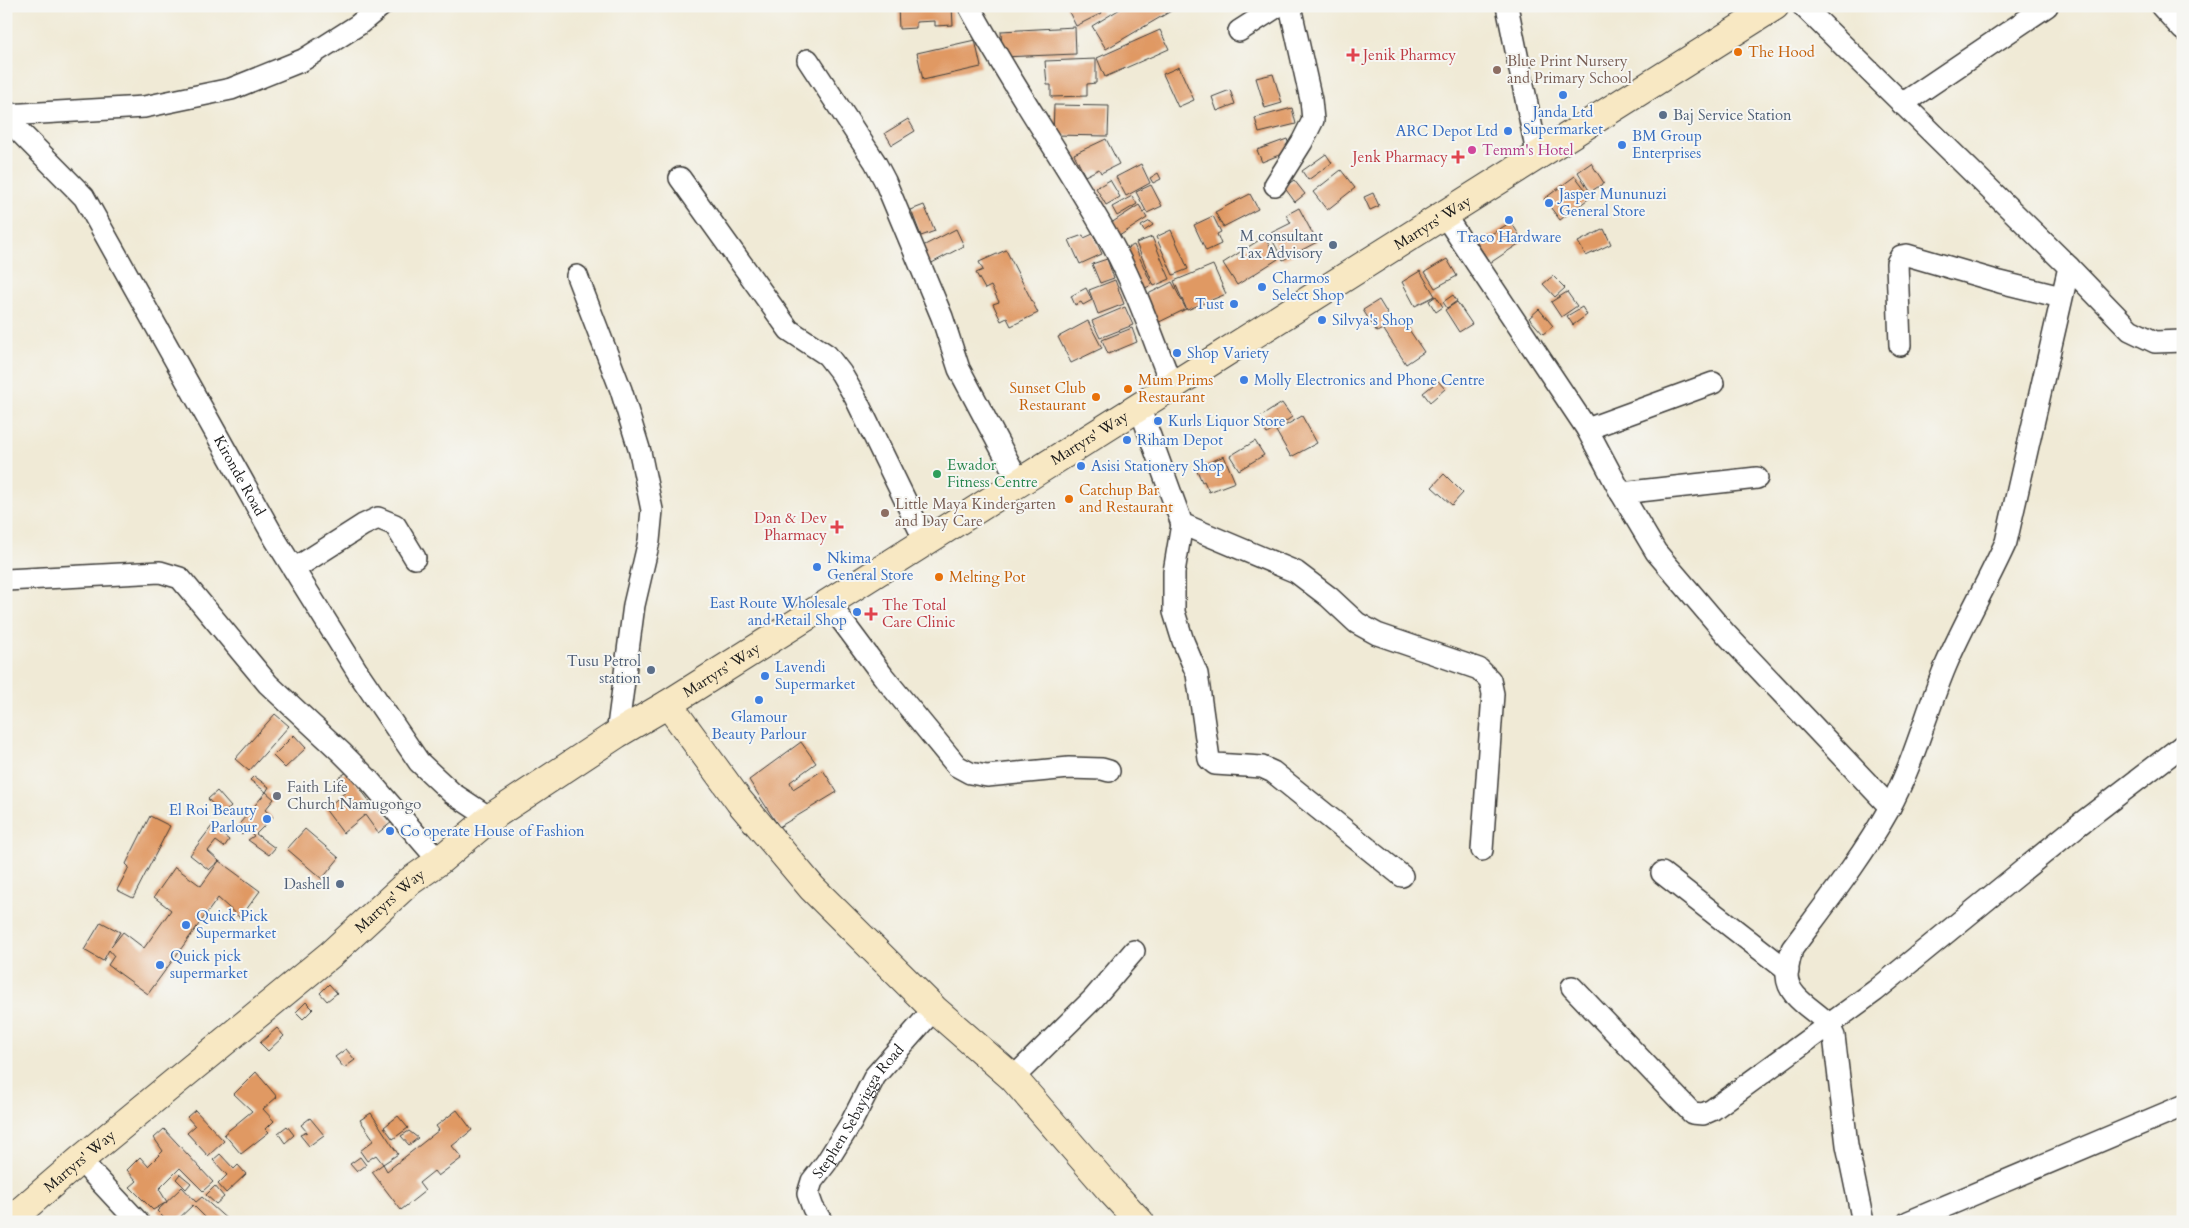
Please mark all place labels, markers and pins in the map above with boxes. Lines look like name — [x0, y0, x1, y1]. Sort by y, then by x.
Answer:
place label: The Hood — [1748, 42, 1815, 62]
place label: Jenik Pharmcy — [1361, 45, 1456, 65]
marker: The Hood — [1732, 46, 1744, 58]
marker: Jenik Pharmcy — [1347, 49, 1359, 61]
place label: Blue Print Nursery and Primary School — [1507, 51, 1632, 88]
marker: Blue Print Nursery and Primary School — [1491, 64, 1503, 76]
marker: Janda Ltd Supermarket — [1557, 89, 1569, 101]
place label: Janda Ltd Supermarket — [1523, 102, 1603, 139]
place label: Baj Service Station — [1673, 105, 1792, 125]
marker: Baj Service Station — [1657, 109, 1669, 121]
place label: ARC Depot Ltd — [1396, 121, 1498, 141]
marker: ARC Depot Ltd — [1502, 125, 1514, 137]
place label: BM Group Enterprises — [1632, 126, 1702, 163]
marker: BM Group Enterprises — [1616, 139, 1628, 151]
place label: Temm's Hotel — [1482, 140, 1574, 160]
marker: Temm's Hotel — [1466, 144, 1478, 156]
place label: Jenk Pharmacy — [1351, 147, 1448, 167]
marker: Jenk Pharmacy — [1452, 151, 1464, 163]
place label: Jasper Mununuzi General Store — [1557, 184, 1667, 221]
marker: Jasper Mununuzi General Store — [1543, 197, 1555, 209]
marker: Traco Hardware — [1503, 214, 1515, 226]
place label: M consultant Tax Advisory — [1237, 226, 1323, 263]
place label: Traco Hardware — [1456, 227, 1562, 247]
marker: M consultant Tax Advisory — [1327, 239, 1339, 251]
place label: Charmos Select Shop — [1272, 268, 1344, 305]
marker: Charmos Select Shop — [1256, 281, 1268, 293]
place label: Tust — [1195, 294, 1224, 314]
marker: Tust — [1228, 298, 1240, 310]
place label: Silvya's Shop — [1332, 310, 1414, 330]
marker: Silvya's Shop — [1316, 314, 1328, 326]
place label: Shop Variety — [1187, 343, 1270, 363]
marker: Shop Variety — [1171, 347, 1183, 359]
place label: Mum Prims Restaurant — [1138, 370, 1213, 407]
place label: Molly Electronics and Phone Centre — [1254, 370, 1485, 390]
marker: Molly Electronics and Phone Centre — [1238, 374, 1250, 386]
place label: Sunset Club Restaurant — [1010, 378, 1086, 415]
marker: Mum Prims Restaurant — [1122, 383, 1134, 395]
marker: Sunset Club Restaurant — [1090, 391, 1102, 403]
place label: Kurls Liquor Store — [1168, 411, 1286, 431]
marker: Kurls Liquor Store — [1152, 415, 1164, 427]
place label: Riham Depot — [1137, 430, 1223, 450]
marker: Riham Depot — [1121, 434, 1133, 446]
place label: Ewador Fitness Centre — [947, 455, 1038, 492]
place label: Asisi Stationery Shop — [1091, 456, 1225, 476]
marker: Asisi Stationery Shop — [1075, 460, 1087, 472]
marker: Ewador Fitness Centre — [931, 468, 943, 480]
place label: Catchup Bar and Restaurant — [1079, 480, 1173, 517]
marker: Catchup Bar and Restaurant — [1063, 493, 1075, 505]
place label: Little Maya Kindergarten and Day Care — [895, 494, 1057, 531]
marker: Little Maya Kindergarten and Day Care — [879, 507, 891, 519]
place label: Dan & Dev Pharmacy — [754, 508, 827, 545]
marker: Dan & Dev Pharmacy — [831, 521, 843, 533]
place label: Nkima General Store — [827, 548, 914, 585]
marker: Nkima General Store — [811, 561, 823, 573]
place label: Melting Pot — [949, 567, 1026, 587]
marker: Melting Pot — [933, 571, 945, 583]
place label: East Route Wholesale and Retail Shop — [710, 593, 847, 630]
place label: The Total Care Clinic — [882, 595, 956, 632]
marker: East Route Wholesale and Retail Shop — [851, 606, 863, 618]
marker: The Total Care Clinic — [864, 607, 878, 621]
place label: Tusu Petrol station — [567, 651, 641, 688]
place label: Lavendi Supermarket — [775, 657, 855, 694]
marker: Tusu Petrol station — [645, 664, 657, 676]
marker: Lavendi Supermarket — [759, 670, 771, 682]
marker: Glamour Beauty Parlour — [753, 694, 765, 706]
place label: Glamour Beauty Parlour — [712, 707, 807, 744]
place label: Faith Life Church Namugongo — [287, 777, 421, 814]
marker: Faith Life Church Namugongo — [271, 790, 283, 802]
place label: El Roi Beauty Parlour — [169, 800, 258, 837]
marker: El Roi Beauty Parlour — [261, 813, 273, 825]
place label: Co operate House of Fashion — [400, 821, 585, 841]
marker: Co operate House of Fashion — [384, 825, 396, 837]
place label: Dashell — [284, 874, 330, 894]
marker: Dashell — [334, 878, 346, 890]
place label: Quick Pick Supermarket — [196, 906, 276, 943]
marker: Quick Pick Supermarket — [180, 919, 192, 931]
place label: Quick pick supermarket — [170, 946, 248, 983]
marker: Quick pick supermarket — [154, 959, 166, 971]

